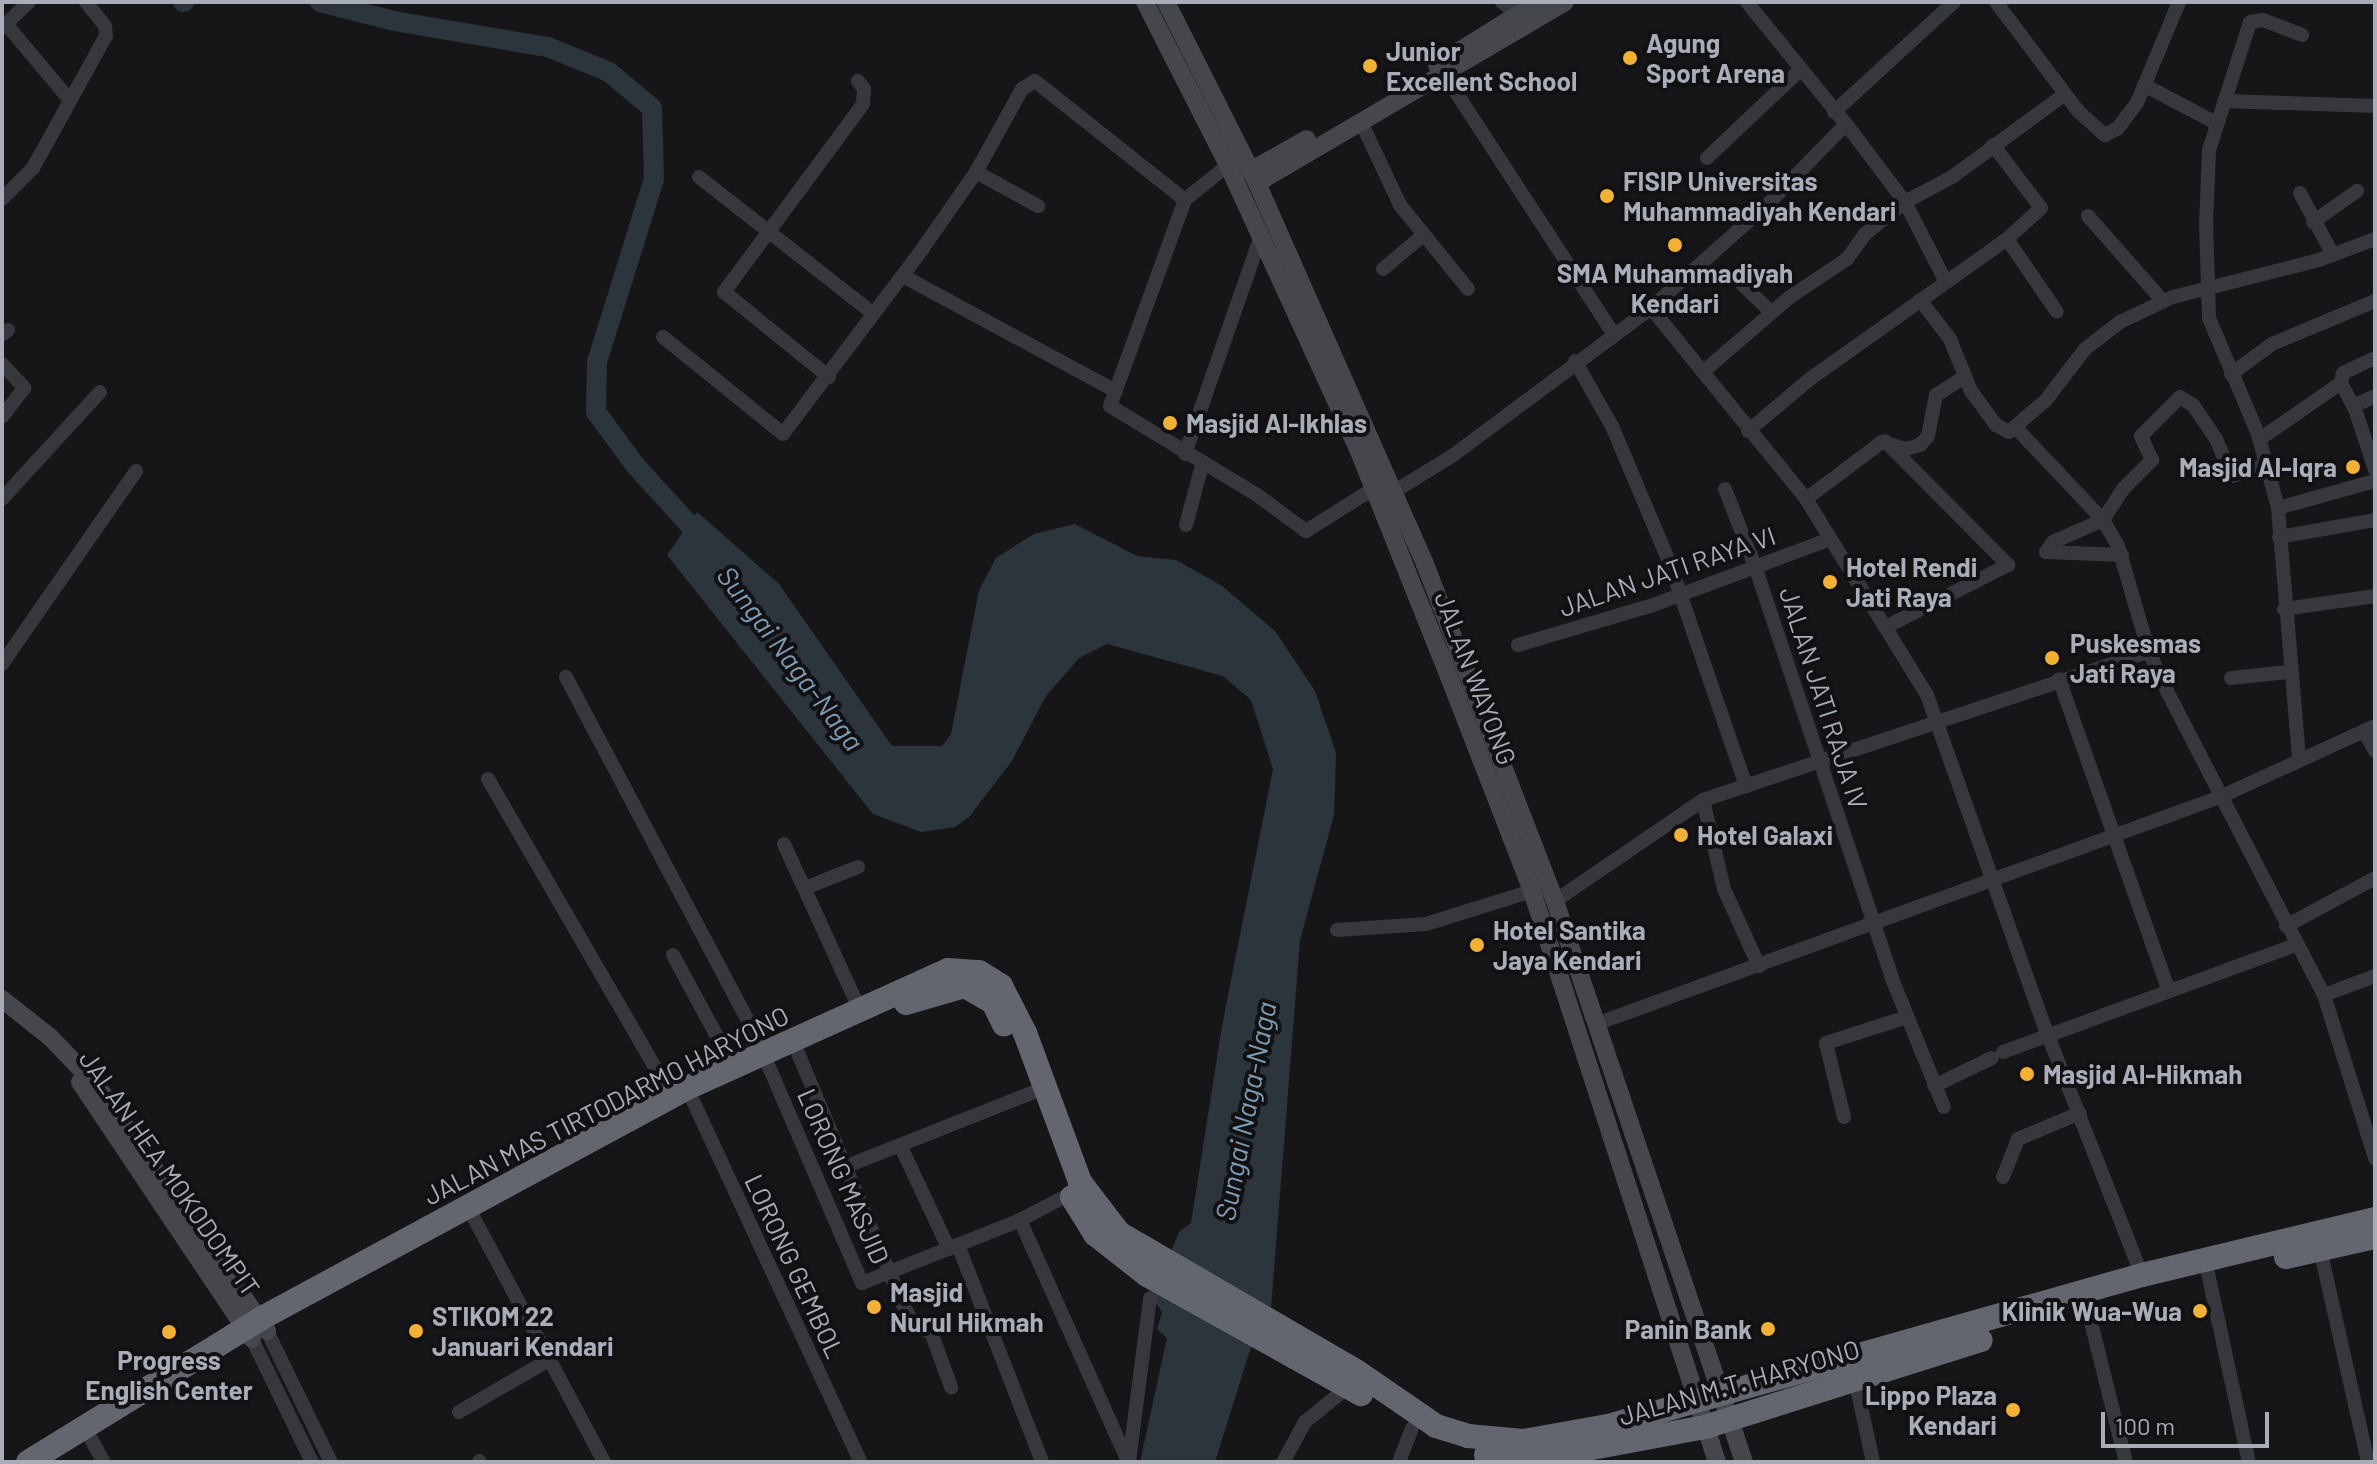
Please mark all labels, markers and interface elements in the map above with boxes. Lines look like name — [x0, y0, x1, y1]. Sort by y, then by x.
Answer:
place label: Agung Sport Arena — [1646, 27, 1785, 88]
place label: Junior Excellent School — [1386, 35, 1577, 96]
marker: Agung Sport Arena — [1621, 49, 1639, 67]
marker: Junior Excellent School — [1361, 57, 1379, 75]
place label: FISIP Universitas Muhammadiyah Kendari — [1623, 165, 1896, 226]
marker: FISIP Universitas Muhammadiyah Kendari — [1598, 187, 1616, 205]
marker: SMA Muhammadiyah Kendari — [1666, 236, 1684, 254]
place label: SMA Muhammadiyah Kendari — [1557, 257, 1793, 318]
place label: Masjid Al-Ikhlas — [1186, 407, 1367, 439]
marker: Masjid Al-Ikhlas — [1161, 414, 1179, 432]
place label: Masjid Al-Iqra — [2179, 451, 2337, 483]
marker: Masjid Al-Iqra — [2344, 458, 2362, 476]
street label: JALAN JATI RAYA VI — [1555, 519, 1779, 623]
place label: Hotel Rendi Jati Raya — [1846, 551, 1977, 612]
water label: Sungai Naga-Naga — [711, 559, 871, 757]
marker: Hotel Rendi Jati Raya — [1821, 573, 1839, 591]
street label: JALAN JATI RAJA IV — [1773, 583, 1875, 813]
street label: JALAN WAYONG — [1429, 587, 1523, 769]
place label: Puskesmas Jati Raya — [2070, 627, 2201, 688]
marker: Puskesmas Jati Raya — [2041, 647, 2063, 669]
place label: Hotel Galaxi — [1697, 819, 1833, 851]
marker: Hotel Galaxi — [1672, 826, 1690, 844]
place label: Hotel Santika Jaya Kendari — [1493, 914, 1646, 976]
marker: Hotel Santika Jaya Kendari — [1468, 936, 1486, 954]
street label: JALAN MAS TIRTODARMO HARYONO — [418, 999, 794, 1211]
water label: Sungai Naga-Naga — [1207, 999, 1283, 1223]
street label: JALAN HEA MOKODOMPIT — [73, 1044, 267, 1302]
place label: Masjid Al-Hikmah — [2043, 1058, 2242, 1090]
marker: Masjid Al-Hikmah — [2018, 1065, 2036, 1083]
street label: LORONG MASJID — [791, 1084, 897, 1268]
street label: LORONG GEMBOL — [739, 1169, 851, 1363]
place label: Masjid Nurul Hikmah — [890, 1276, 1044, 1338]
place label: Klinik Wua-Wua — [2002, 1295, 2182, 1327]
marker: Masjid Nurul Hikmah — [865, 1298, 883, 1316]
place label: STIKOM 22 Januari Kendari — [432, 1300, 614, 1362]
marker: Klinik Wua-Wua — [2189, 1300, 2211, 1322]
place label: Panin Bank — [1625, 1313, 1752, 1345]
marker: Panin Bank — [1759, 1320, 1777, 1338]
marker: STIKOM 22 Januari Kendari — [407, 1322, 425, 1340]
marker: Progress English Center — [160, 1323, 178, 1341]
street label: JALAN M.T. HARYONO — [1615, 1333, 1863, 1431]
place label: Progress English Center — [85, 1344, 253, 1406]
place label: Lippo Plaza Kendari — [1865, 1379, 1997, 1440]
scale bar — [2105, 1396, 2273, 1446]
marker: Lippo Plaza Kendari — [2004, 1401, 2022, 1419]
text: 100 m — [2115, 1411, 2175, 1440]

